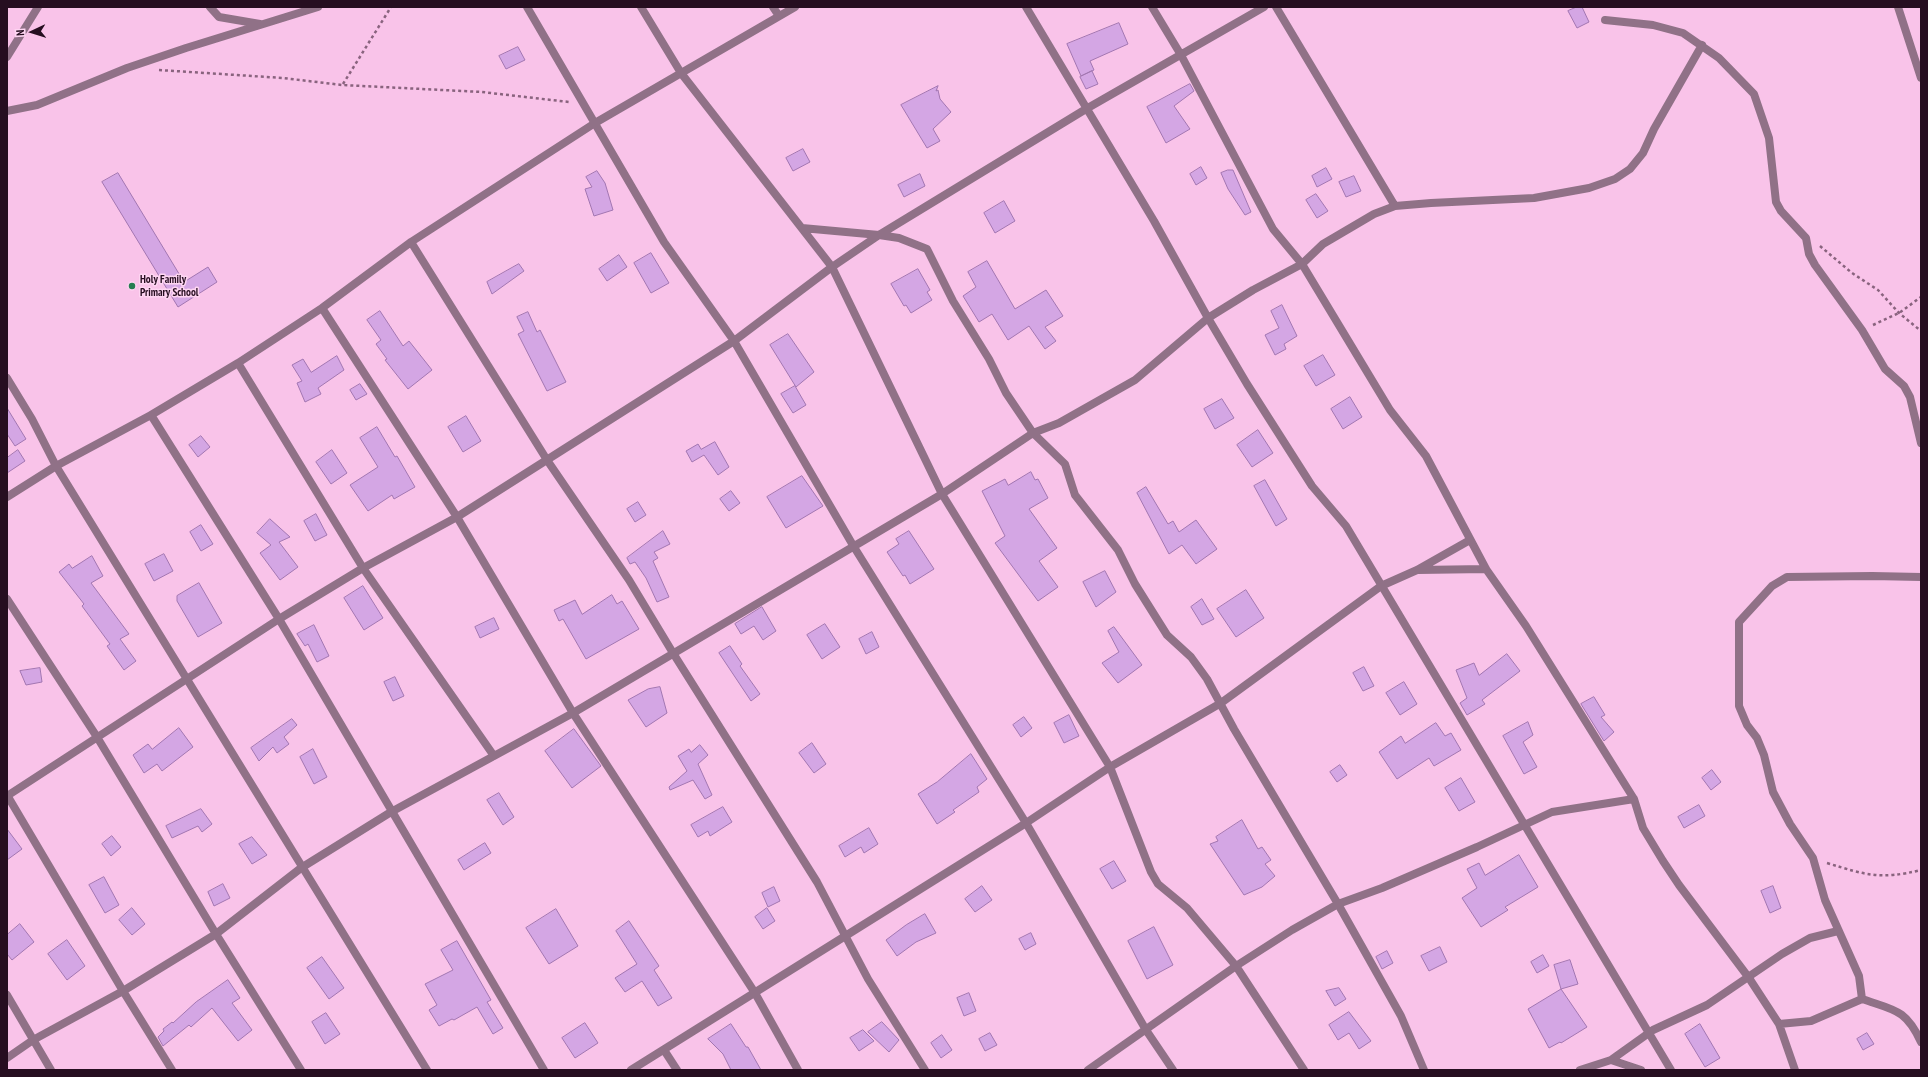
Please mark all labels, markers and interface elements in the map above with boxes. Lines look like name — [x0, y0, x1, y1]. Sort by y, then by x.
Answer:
north arrow — [12, 12, 52, 52]
text: N — [13, 29, 27, 36]
place label: Holy Family Primary School — [140, 273, 198, 299]
marker: Holy Family Primary School — [127, 281, 137, 291]

